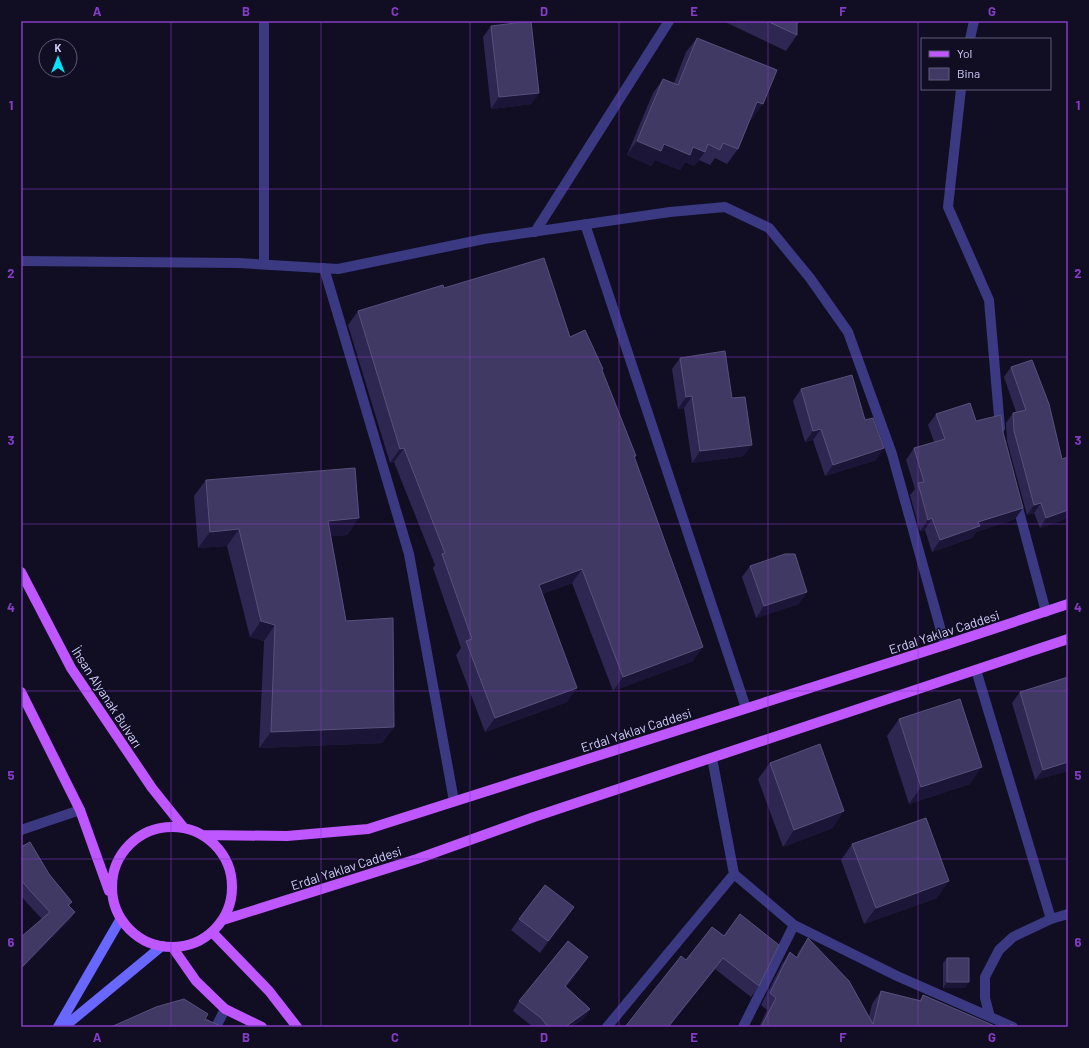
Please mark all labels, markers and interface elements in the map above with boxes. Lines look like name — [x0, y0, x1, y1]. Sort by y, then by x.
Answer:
text: A — [93, 3, 102, 19]
text: B — [242, 3, 250, 19]
text: C — [391, 3, 399, 19]
text: D — [540, 3, 548, 19]
text: E — [690, 3, 698, 19]
text: F — [839, 3, 847, 19]
text: G — [988, 3, 996, 19]
north arrow — [38, 38, 78, 78]
legend — [921, 38, 1051, 90]
text: K — [55, 41, 62, 54]
text: Yol — [957, 46, 972, 60]
text: Bina — [957, 66, 980, 80]
text: 1 — [9, 97, 13, 113]
text: 1 — [1076, 97, 1080, 113]
text: 2 — [7, 265, 15, 281]
text: 2 — [1074, 265, 1082, 281]
text: 3 — [7, 432, 15, 448]
text: 3 — [1074, 432, 1082, 448]
text: 4 — [7, 599, 15, 615]
text: 4 — [1074, 599, 1082, 615]
street label: Erdal Yaklav Caddesi — [887, 607, 1001, 657]
street label: İhsan Alyanak Bulvarı — [68, 644, 146, 750]
street label: Erdal Yaklav Caddesi — [579, 705, 693, 755]
text: 5 — [7, 767, 15, 783]
text: 5 — [1074, 767, 1082, 783]
street label: Erdal Yaklav Caddesi — [289, 843, 403, 893]
text: 6 — [8, 934, 15, 950]
text: 6 — [1075, 934, 1082, 950]
text: A — [93, 1029, 102, 1045]
text: B — [242, 1029, 250, 1045]
text: C — [391, 1029, 399, 1045]
text: D — [540, 1029, 548, 1045]
text: E — [690, 1029, 698, 1045]
text: F — [839, 1029, 847, 1045]
text: G — [988, 1029, 996, 1045]

